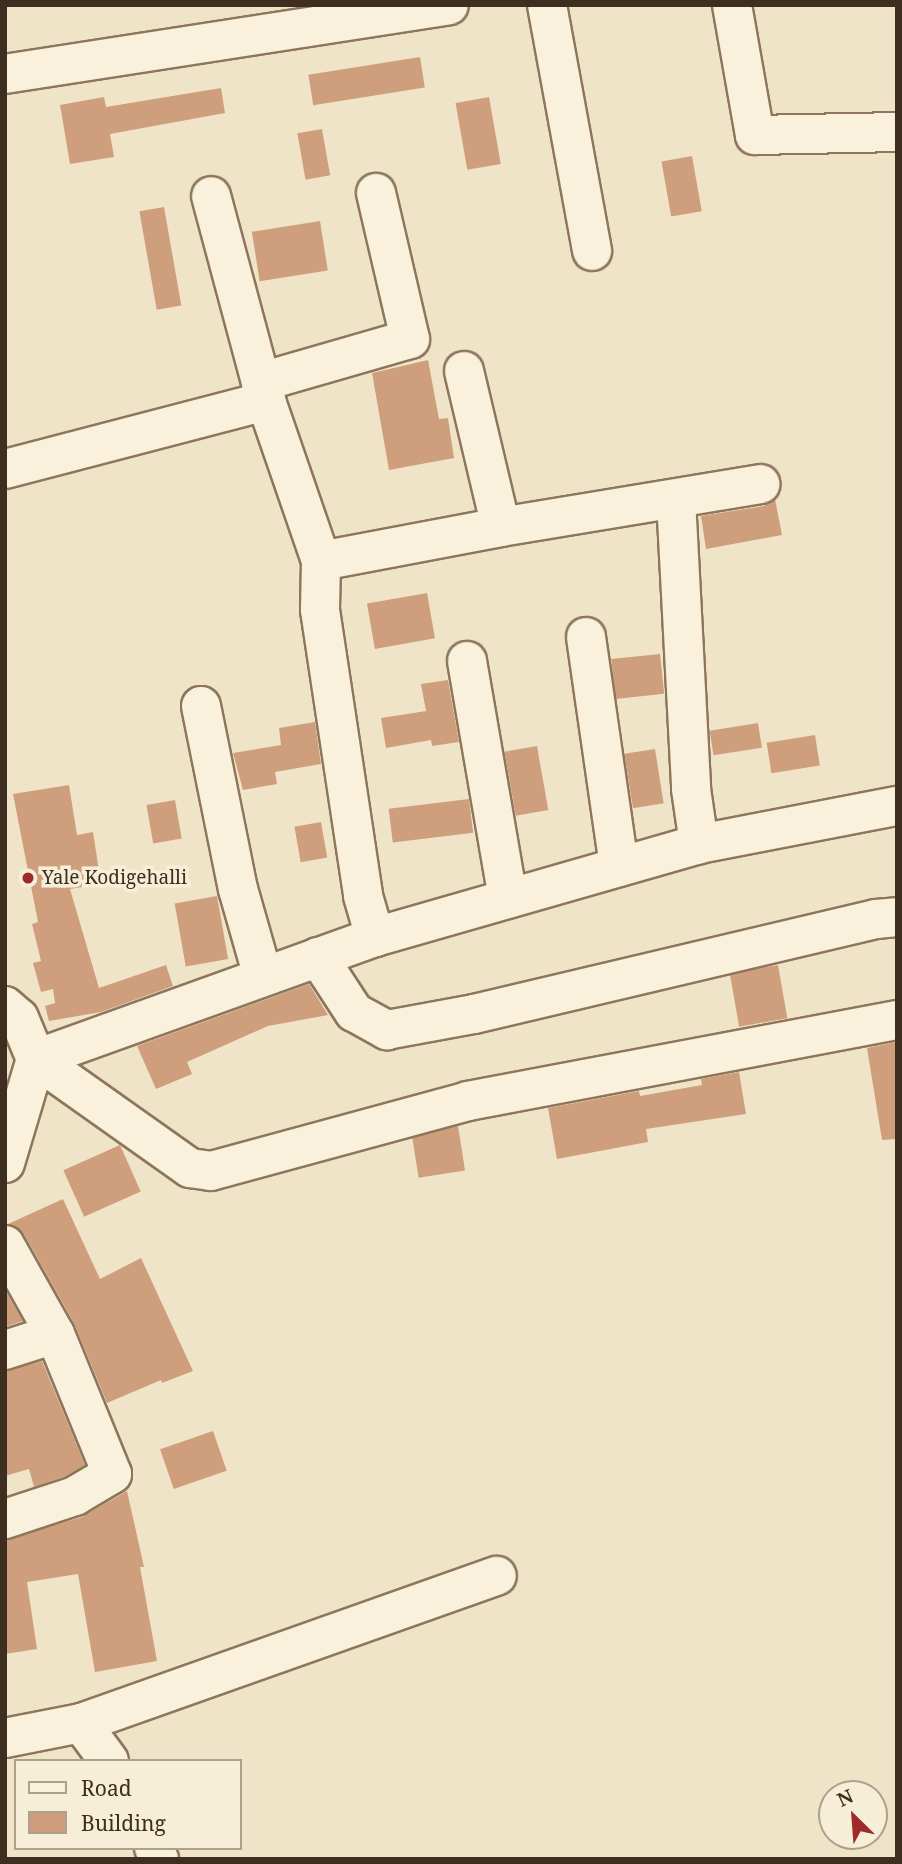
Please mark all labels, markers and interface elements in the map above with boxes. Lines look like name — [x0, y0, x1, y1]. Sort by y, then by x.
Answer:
place label: Yale Kodigehalli — [42, 867, 187, 889]
marker: Yale Kodigehalli — [20, 870, 36, 886]
legend — [14, 1759, 242, 1850]
text: Road — [81, 1774, 132, 1802]
north arrow — [818, 1780, 888, 1850]
text: N — [833, 1783, 857, 1813]
text: Building — [81, 1809, 166, 1837]

